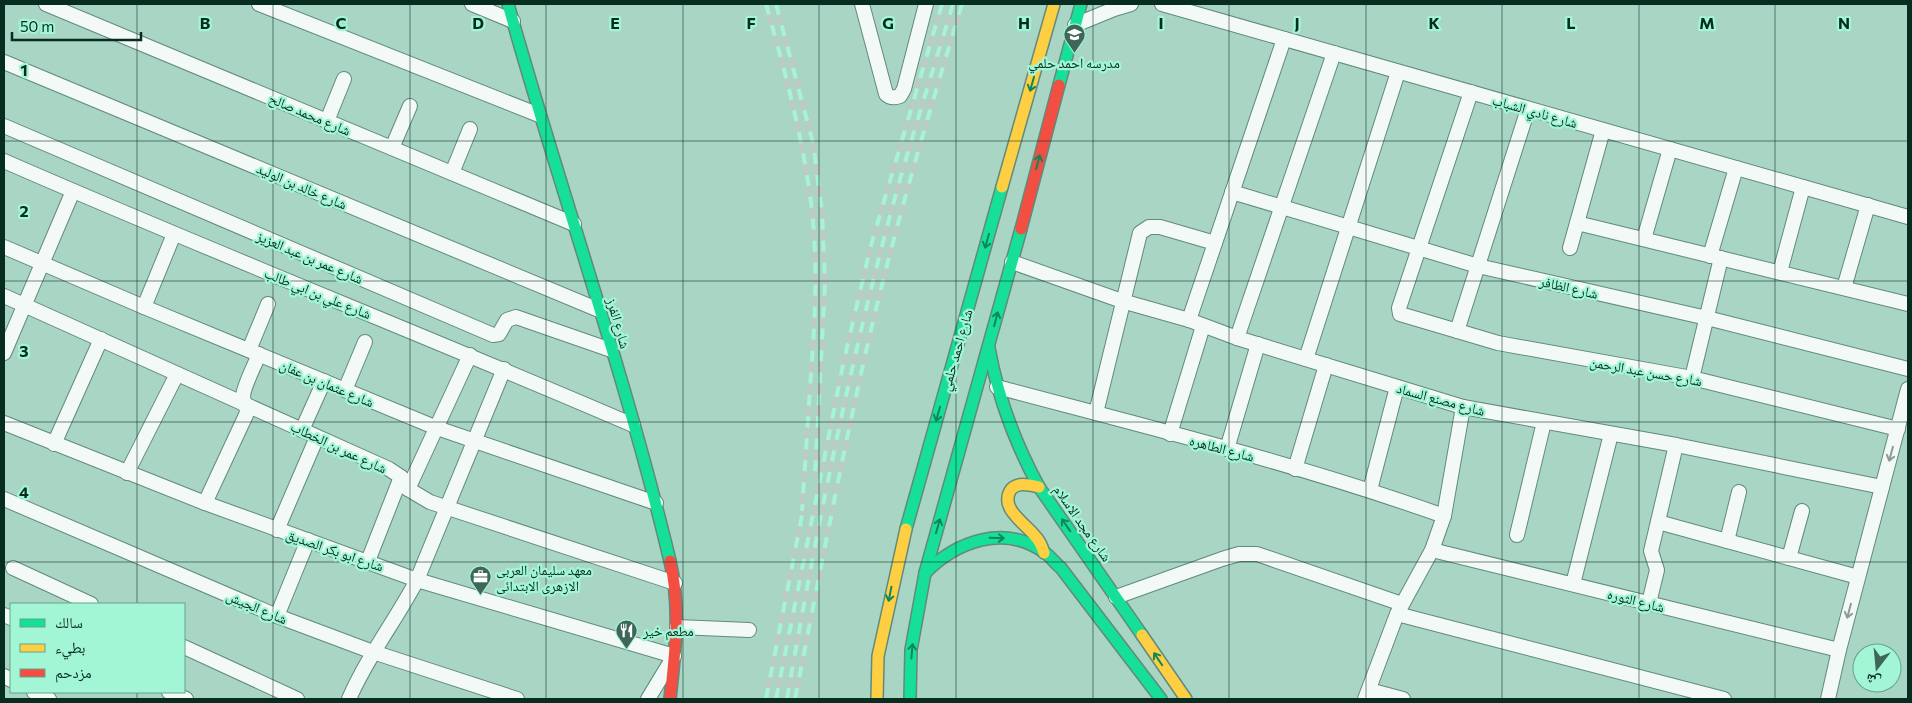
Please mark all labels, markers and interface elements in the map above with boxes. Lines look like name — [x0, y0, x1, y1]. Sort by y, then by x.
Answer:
scale bar — [12, 10, 141, 42]
text: B — [200, 13, 211, 32]
text: C — [336, 13, 347, 32]
text: D — [472, 13, 484, 32]
text: E — [610, 13, 620, 32]
text: F — [746, 13, 756, 32]
text: G — [882, 13, 894, 32]
text: H — [1018, 13, 1030, 32]
text: I — [1158, 13, 1164, 32]
text: J — [1294, 13, 1300, 32]
text: K — [1428, 13, 1440, 32]
text: L — [1566, 13, 1576, 32]
text: M — [1699, 13, 1715, 32]
text: N — [1838, 13, 1850, 32]
text: 50 m — [20, 17, 54, 35]
school or university icon: مدرسه احمد حلمي — [1062, 22, 1086, 53]
place label: مدرسه احمد حلمي — [1028, 54, 1120, 74]
text: 1 — [20, 60, 28, 79]
one-way arrow — [1026, 76, 1036, 92]
street label: شارع محمد صالح — [266, 89, 353, 141]
street label: شارع نادي الشباب — [1489, 91, 1580, 135]
one-way arrow — [1034, 155, 1044, 171]
street label: شارع خالد بن الوليد — [254, 159, 350, 214]
text: 2 — [19, 201, 29, 220]
street label: شارع عمر بن عبد العزيز — [253, 227, 366, 289]
one-way arrow — [982, 232, 992, 248]
street label: شارع علي بن ابي طالب — [261, 264, 374, 325]
street label: شارع الظافر — [1537, 272, 1600, 304]
street label: شارع الفرز — [601, 295, 634, 351]
street label: شارع احمد حلمي — [936, 307, 979, 394]
one-way arrow — [992, 312, 1001, 328]
text: 3 — [19, 341, 29, 360]
street label: شارع حسن عبد الرحمن — [1588, 353, 1703, 391]
street label: شارع عثمان بن عفان — [277, 356, 377, 412]
street label: شارع مصنع السماد — [1394, 379, 1487, 421]
one-way arrow — [933, 405, 943, 421]
street label: شارع عمر بن الخطاب — [287, 417, 390, 478]
street label: شارع الطاهره — [1187, 431, 1256, 467]
one-way arrow — [1886, 445, 1895, 461]
street label: شارع مجد الاسلام — [1049, 481, 1116, 566]
text: 4 — [19, 482, 29, 501]
one-way arrow — [934, 519, 944, 535]
one-way arrow — [1061, 519, 1071, 533]
street label: شارع ابو بكر الصديق — [283, 525, 386, 577]
one-way arrow — [989, 533, 1005, 543]
place label: معهد سليمان العربى الازهرى الابتدائى — [496, 561, 592, 595]
office icon: معهد سليمان العربى الازهرى الابتدائى — [468, 565, 492, 596]
street label: شارع الثوره — [1605, 585, 1666, 617]
one-way arrow — [885, 586, 894, 602]
street label: شارع الجيش — [223, 587, 290, 629]
one-way arrow — [1844, 602, 1854, 618]
legend — [10, 603, 185, 693]
text: سالك — [55, 613, 83, 631]
restaurant icon: مطعم خير — [615, 618, 639, 649]
place label: مطعم خير — [642, 622, 694, 641]
text: بطيء — [55, 638, 85, 660]
one-way arrow — [907, 643, 916, 659]
north arrow — [1852, 643, 1902, 693]
one-way arrow — [1153, 652, 1163, 666]
text: مزدحم — [55, 663, 92, 683]
text: ش — [1864, 670, 1883, 691]

